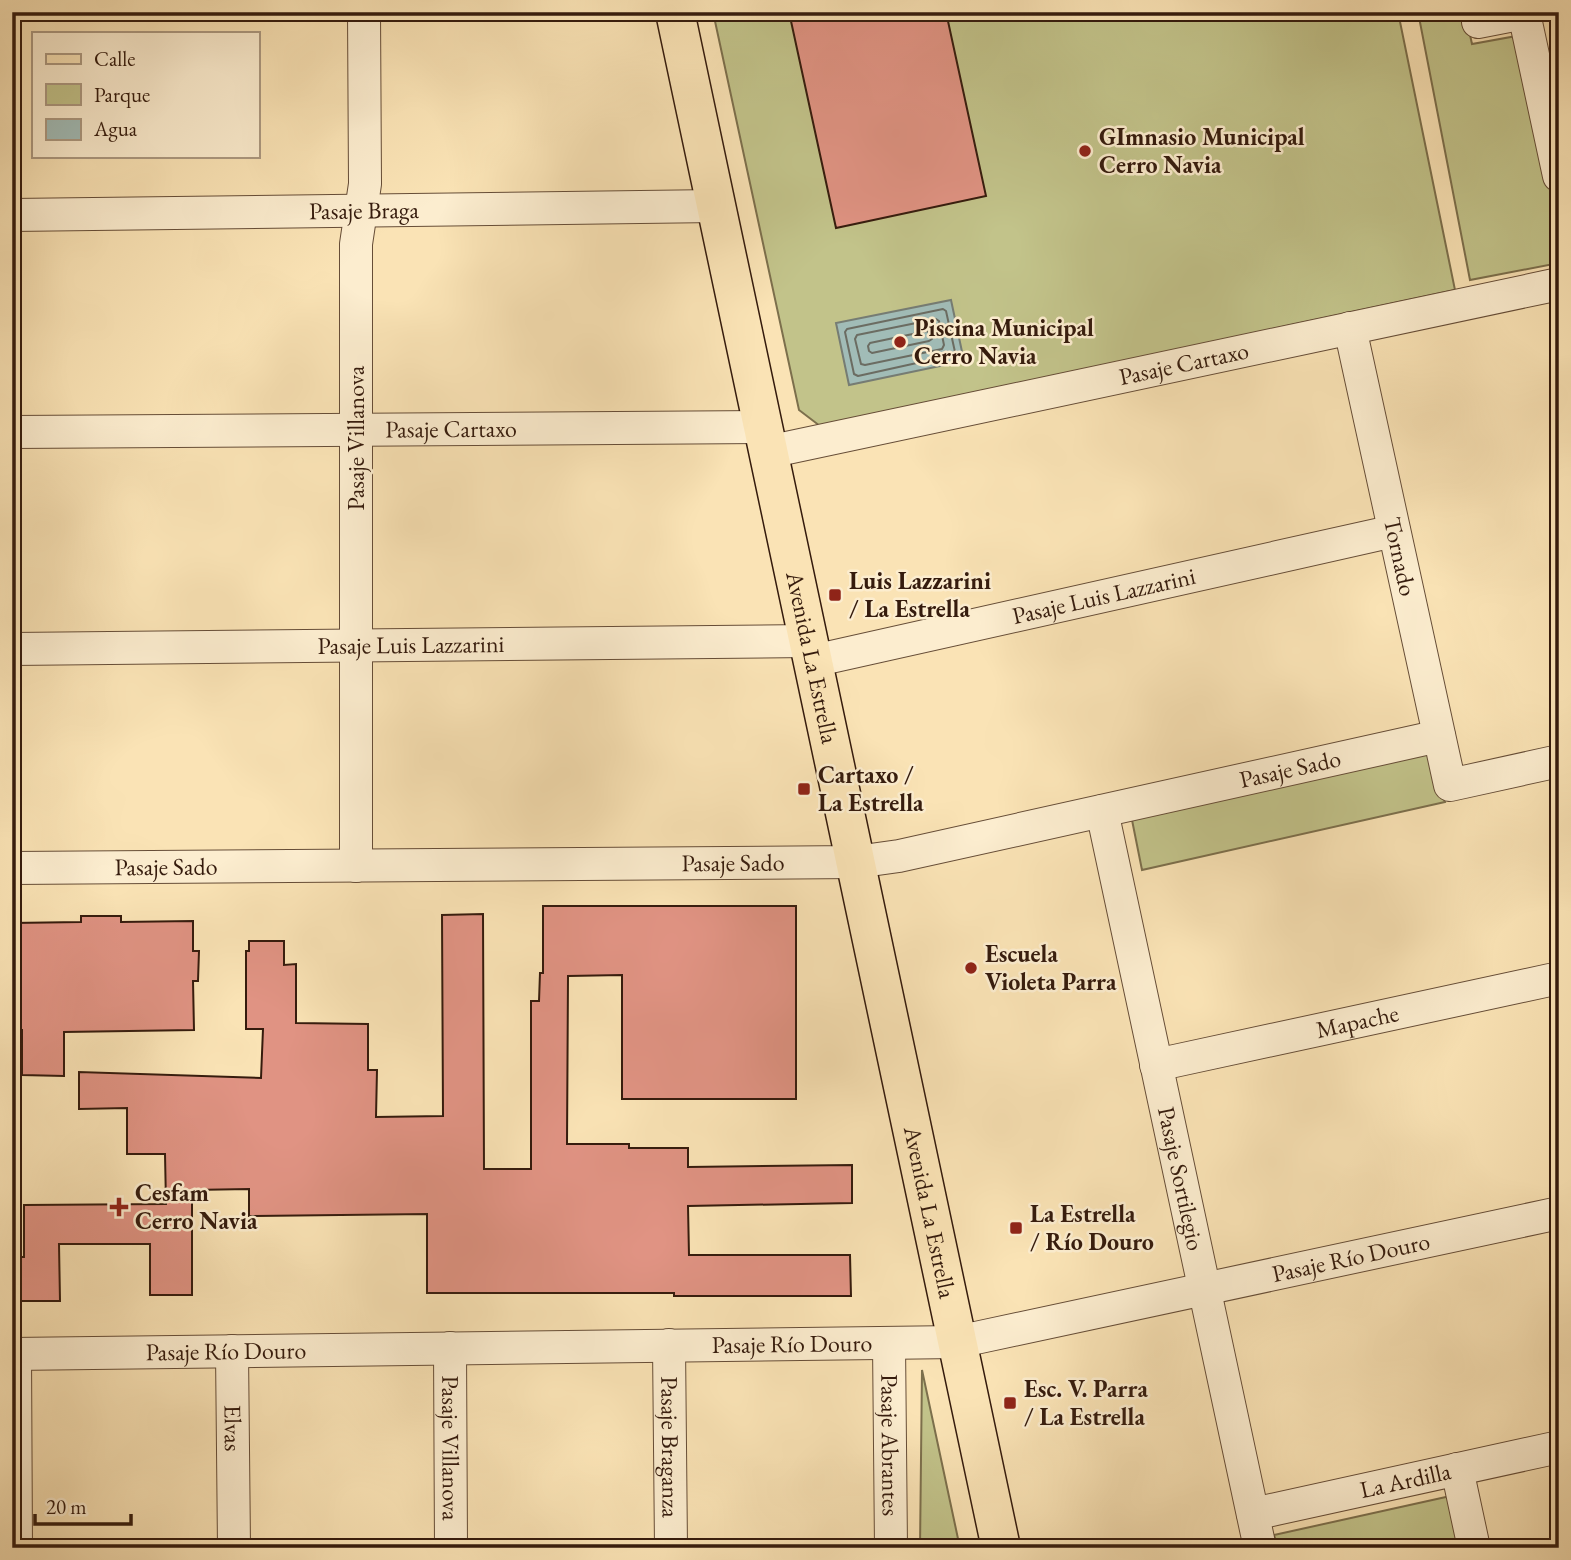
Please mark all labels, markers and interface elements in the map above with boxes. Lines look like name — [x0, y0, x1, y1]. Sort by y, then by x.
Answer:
legend — [32, 32, 259, 158]
text: Calle — [94, 45, 136, 72]
text: Parque — [94, 81, 150, 108]
text: Agua — [93, 115, 138, 142]
place label: GImnasio Municipal Cerro Navia — [1099, 121, 1305, 180]
marker: GImnasio Municipal Cerro Navia — [1077, 143, 1093, 159]
street label: Pasaje Braga — [309, 194, 420, 226]
place label: Piscina Municipal Cerro Navia — [914, 312, 1094, 371]
marker: Piscina Municipal Cerro Navia — [892, 334, 908, 350]
street label: Pasaje Cartaxo — [1116, 334, 1251, 392]
street label: Pasaje Villanova — [340, 365, 371, 510]
street label: Pasaje Cartaxo — [385, 413, 517, 445]
street label: Tornado — [1377, 514, 1424, 599]
street label: Pasaje Luis Lazzarini — [1009, 560, 1198, 631]
place label: Luis Lazzarini / La Estrella — [849, 565, 991, 624]
street label: Avenida La Estrella — [779, 568, 846, 747]
marker: Luis Lazzarini / La Estrella — [827, 587, 843, 603]
street label: Pasaje Luis Lazzarini — [317, 628, 505, 661]
street label: Pasaje Sado — [1236, 742, 1344, 795]
place label: Cartaxo / La Estrella — [818, 759, 924, 818]
marker: Cartaxo / La Estrella — [796, 781, 812, 797]
street label: Pasaje Sado — [681, 847, 785, 878]
street label: Pasaje Sado — [114, 851, 218, 882]
place label: Escuela Violeta Parra — [985, 938, 1117, 997]
marker: Escuela Violeta Parra — [963, 960, 979, 976]
street label: Mapache — [1313, 997, 1401, 1045]
street label: Pasaje Sortilegio — [1151, 1104, 1212, 1253]
street label: Avenida La Estrella — [897, 1122, 964, 1301]
place label: Cesfam Cerro Navia — [135, 1177, 258, 1236]
marker: Cesfam Cerro Navia — [109, 1197, 129, 1217]
place label: La Estrella / Río Douro — [1030, 1198, 1154, 1257]
marker: La Estrella / Río Douro — [1008, 1220, 1024, 1236]
street label: Pasaje Río Douro — [1269, 1225, 1433, 1289]
street label: Pasaje Río Douro — [711, 1327, 873, 1360]
street label: Pasaje Río Douro — [145, 1334, 307, 1367]
place label: Esc. V. Parra / La Estrella — [1024, 1373, 1148, 1432]
street label: Pasaje Abrantes — [874, 1374, 907, 1516]
street label: Pasaje Villanova — [435, 1375, 467, 1521]
street label: Pasaje Braganza — [654, 1376, 687, 1518]
marker: Esc. V. Parra / La Estrella — [1002, 1395, 1018, 1411]
street label: Elvas — [218, 1404, 249, 1452]
street label: La Ardilla — [1357, 1455, 1454, 1505]
scale bar — [35, 1483, 131, 1527]
text: 20 m — [46, 1493, 87, 1520]

